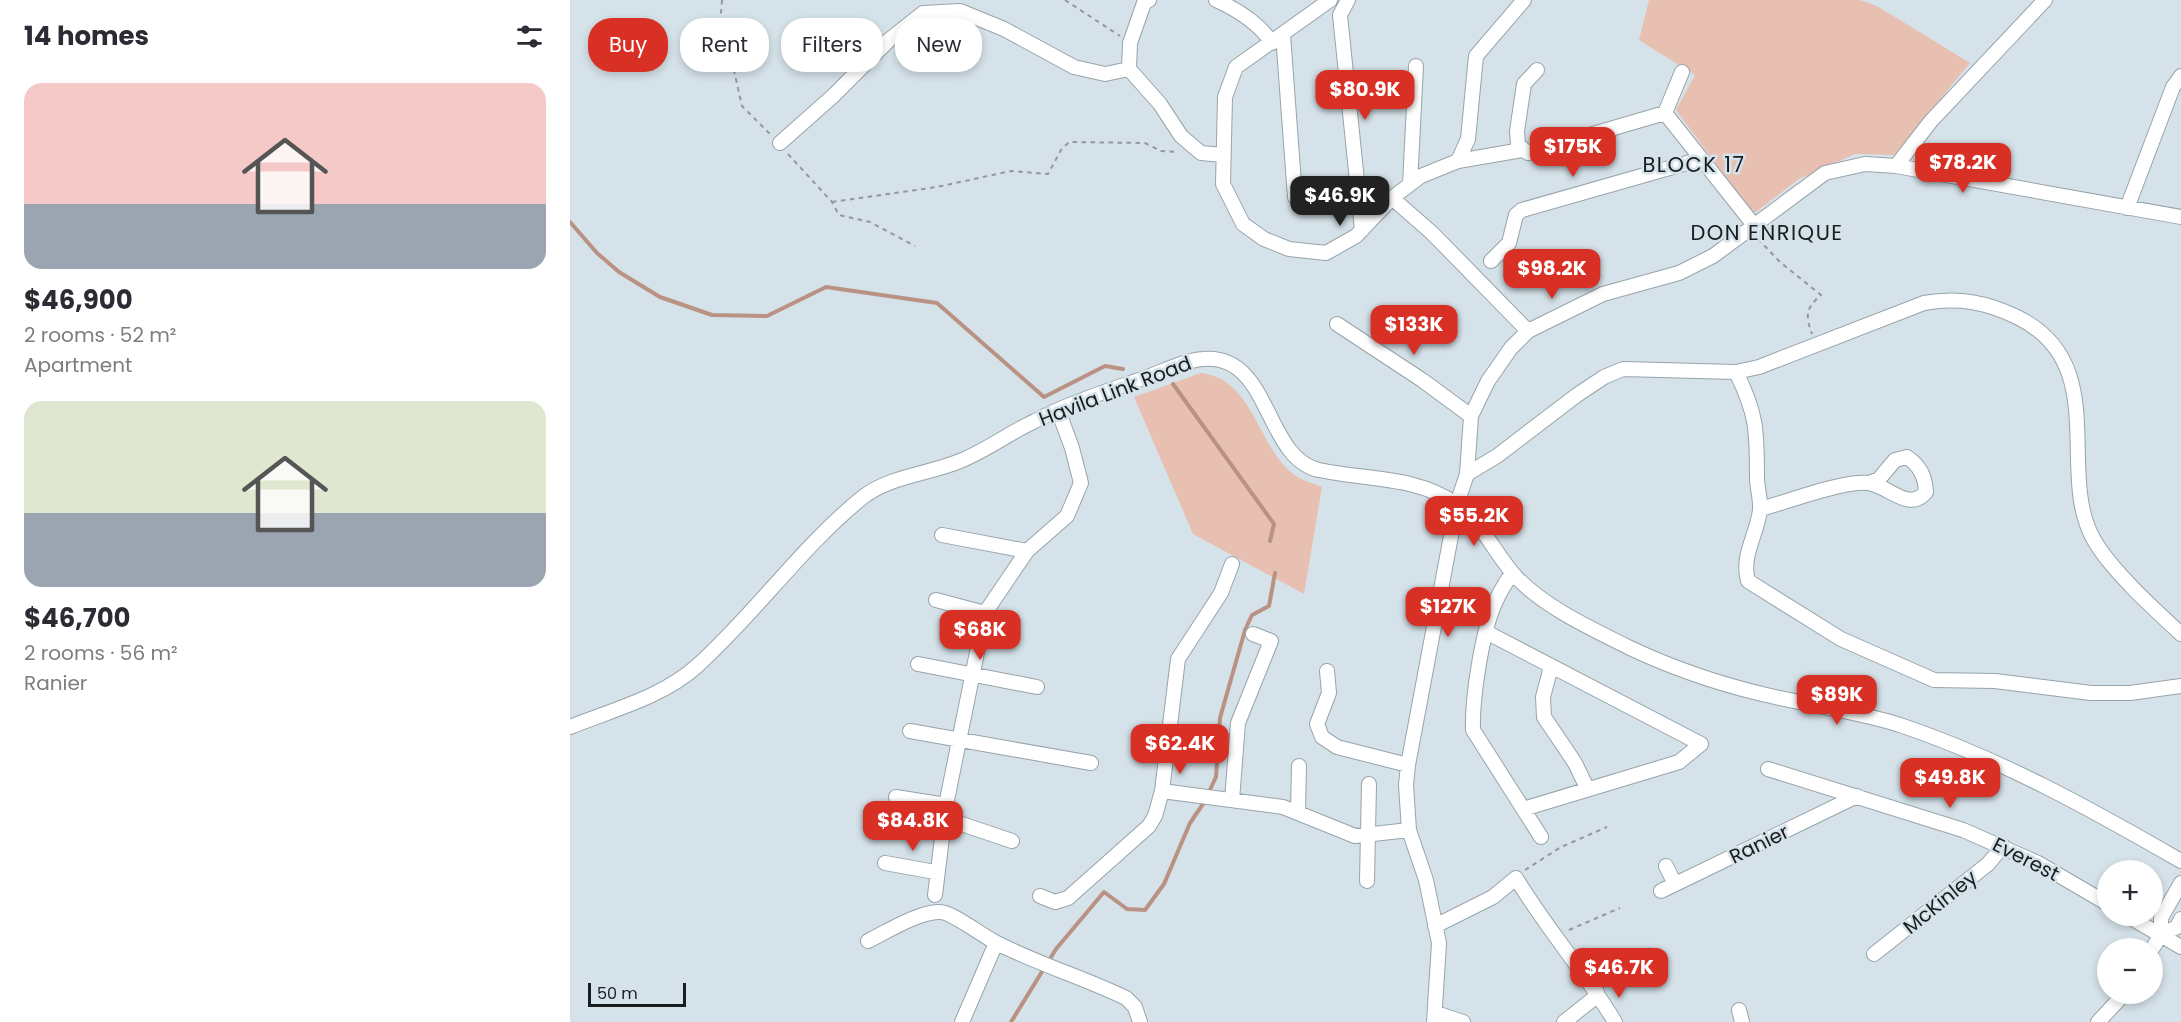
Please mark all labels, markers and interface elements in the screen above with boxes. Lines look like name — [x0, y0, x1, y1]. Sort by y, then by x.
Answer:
text: 14 homes — [24, 18, 149, 54]
chip: Buy — [588, 18, 668, 72]
chip: Rent — [680, 18, 769, 72]
chip: Filters — [781, 18, 883, 72]
chip: New — [895, 18, 982, 72]
icon: filters — [513, 20, 546, 53]
pin: $80.9K — [1316, 70, 1414, 121]
text: $80.9K — [1329, 75, 1401, 103]
icon: home — [231, 122, 339, 230]
pin: $175K — [1531, 127, 1615, 178]
text: $175K — [1544, 132, 1602, 160]
pin: $78.2K — [1914, 143, 2012, 194]
text: $78.2K — [1929, 148, 1997, 176]
district label: BLOCK 17 — [1642, 150, 1746, 179]
pin: $46.9K — [1291, 176, 1389, 227]
text: $46.9K — [1304, 181, 1376, 209]
district label: DON ENRIQUE — [1690, 218, 1844, 247]
pin: $98.2K — [1503, 249, 1601, 300]
text: $98.2K — [1517, 254, 1587, 282]
text: $46,900 — [24, 282, 133, 318]
pin: $133K — [1372, 305, 1456, 356]
text: $133K — [1385, 310, 1443, 338]
text: 2 rooms · 52 m² — [24, 321, 176, 349]
street label: Havila Link Road — [1035, 349, 1195, 433]
text: Apartment — [24, 351, 132, 379]
icon: home — [231, 440, 339, 548]
pin: $55.2K — [1425, 496, 1523, 547]
text: $55.2K — [1439, 501, 1509, 529]
pin: $127K — [1406, 587, 1490, 638]
text: $127K — [1420, 592, 1476, 620]
text: $46,700 — [24, 600, 131, 636]
pin: $68K — [944, 610, 1016, 661]
text: $68K — [954, 615, 1006, 643]
text: 2 rooms · 56 m² — [24, 639, 178, 667]
text: Ranier — [24, 669, 87, 697]
pin: $89K — [1801, 675, 1873, 726]
text: $89K — [1811, 680, 1863, 708]
pin: $62.4K — [1131, 724, 1229, 775]
text: $62.4K — [1145, 729, 1215, 757]
pin: $49.8K — [1901, 758, 1999, 809]
text: $49.8K — [1914, 763, 1986, 791]
pin: $84.8K — [864, 801, 962, 852]
text: $84.8K — [877, 806, 949, 834]
street label: Ranier — [1724, 818, 1794, 870]
street label: Everest — [1988, 830, 2064, 888]
map controls — [2097, 860, 2163, 1004]
button: + — [2097, 860, 2163, 926]
street label: McKinley — [1897, 864, 1983, 940]
button: − — [2097, 938, 2163, 1004]
pin: $46.7K — [1570, 948, 1668, 999]
text: $46.7K — [1584, 953, 1654, 981]
scale bar — [588, 980, 686, 1008]
text: 50 m — [597, 982, 638, 1005]

